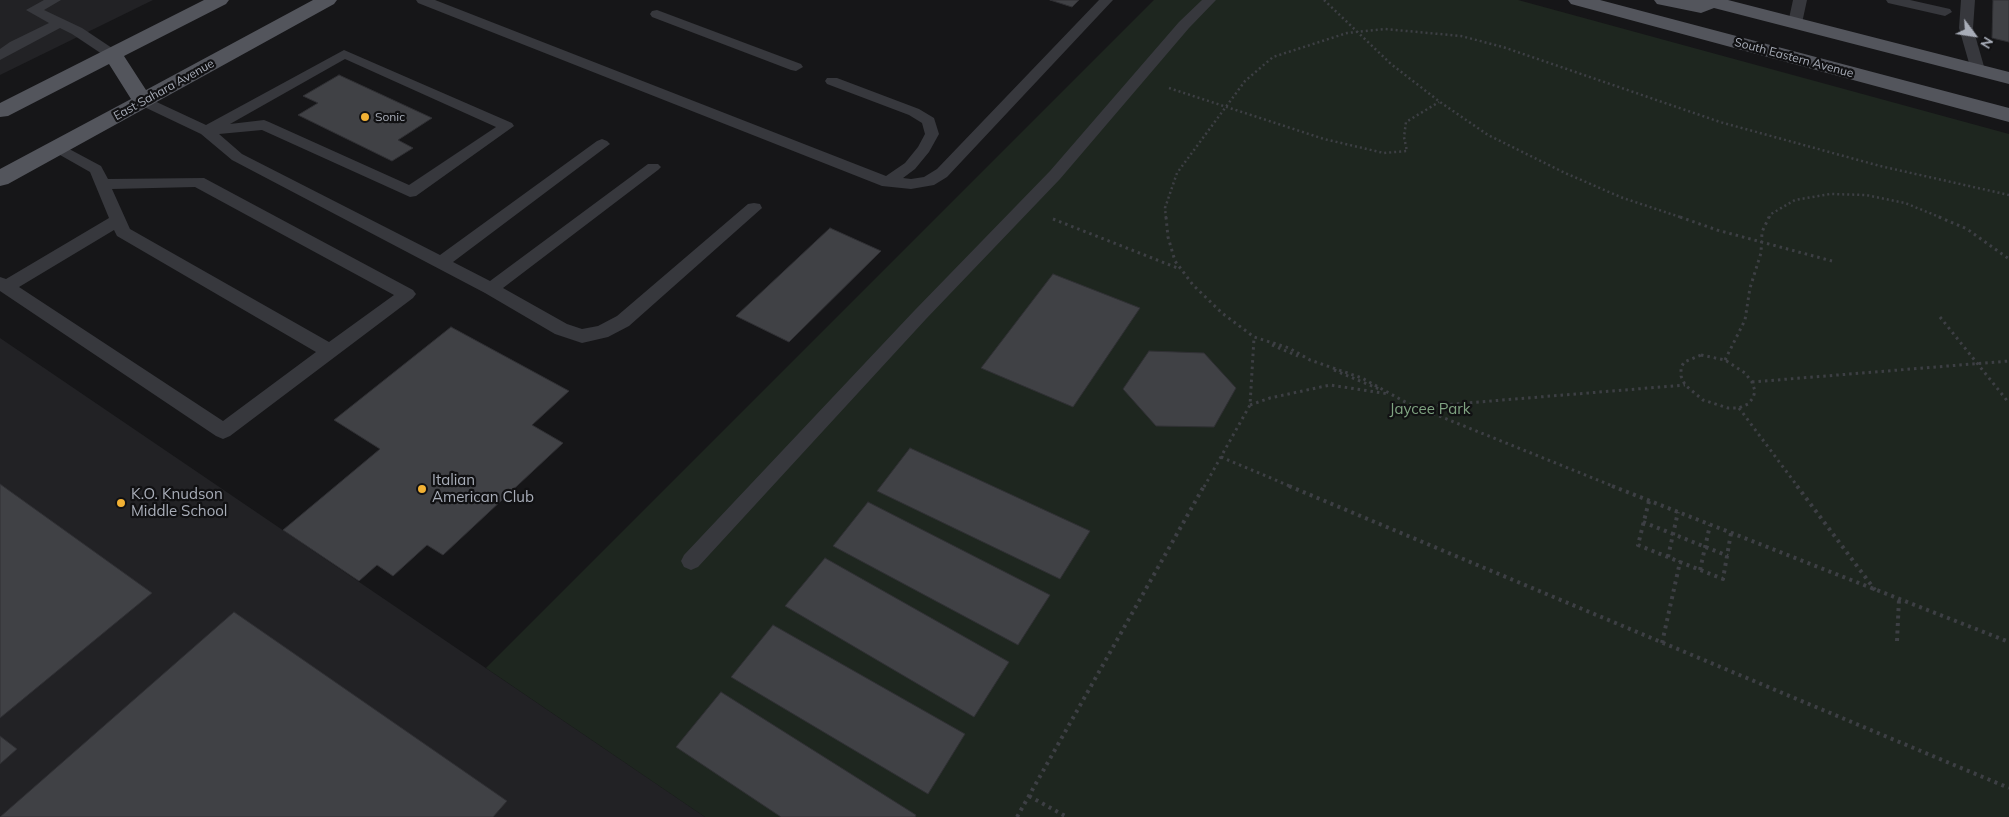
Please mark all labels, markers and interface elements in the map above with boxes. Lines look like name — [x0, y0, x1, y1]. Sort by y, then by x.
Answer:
north arrow — [1949, 10, 1999, 60]
text: N — [1976, 34, 1997, 52]
street label: South Eastern Avenue — [1733, 35, 1855, 81]
street label: East Sahara Avenue — [111, 56, 217, 124]
place label: Sonic — [375, 110, 405, 124]
marker: Sonic — [359, 111, 371, 123]
park label: Jaycee Park — [1390, 400, 1470, 418]
place label: Italian American Club — [432, 471, 534, 506]
marker: Italian American Club — [416, 483, 428, 495]
place label: K.O. Knudson Middle School — [131, 485, 227, 520]
marker: K.O. Knudson Middle School — [115, 497, 127, 509]

